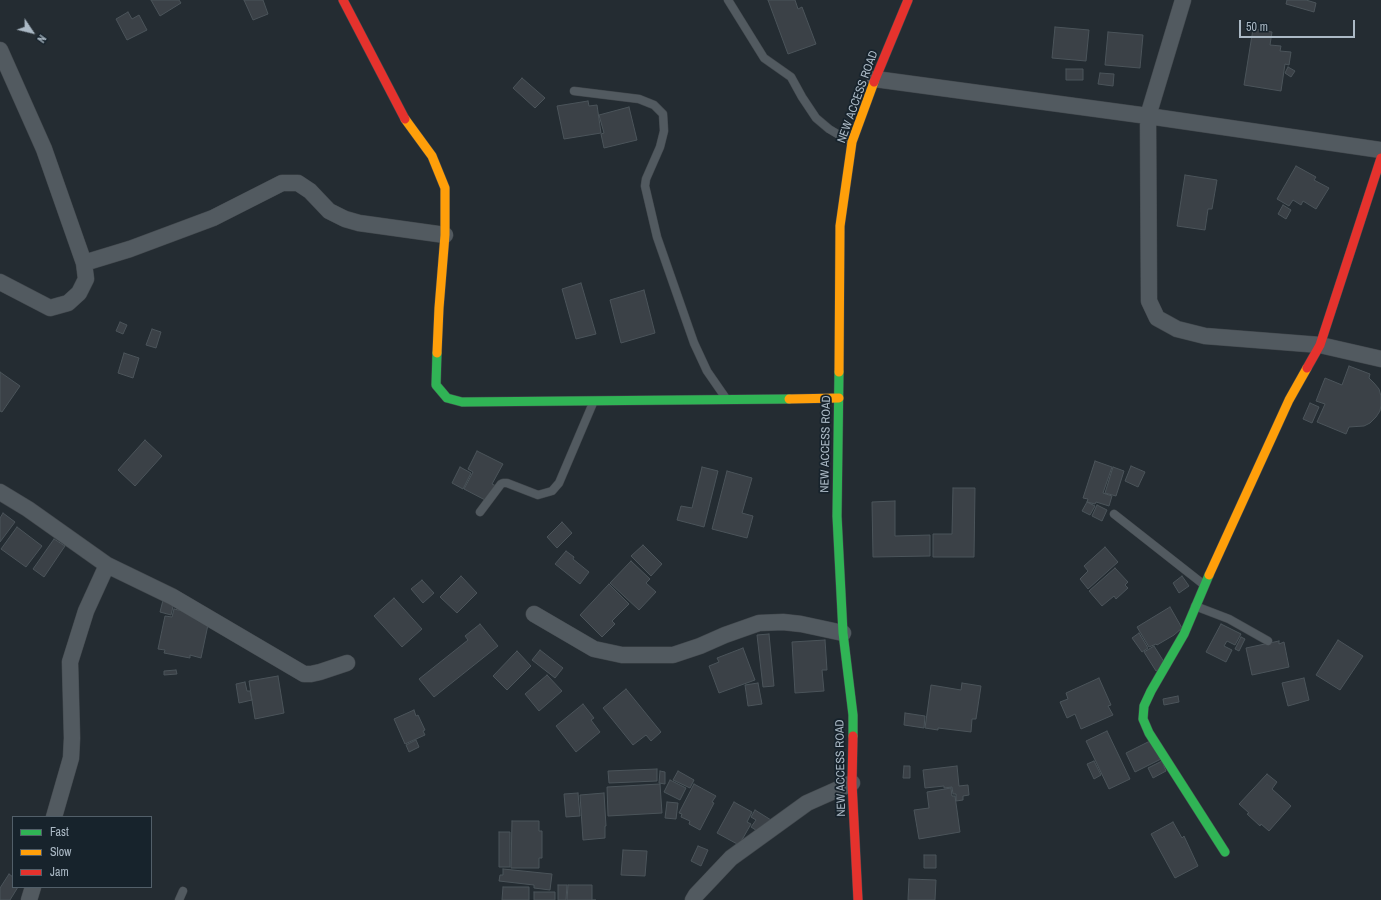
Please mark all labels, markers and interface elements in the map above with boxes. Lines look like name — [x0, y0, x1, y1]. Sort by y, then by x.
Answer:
north arrow — [12, 12, 52, 52]
scale bar — [1241, 12, 1357, 38]
text: 50 m — [1246, 19, 1268, 35]
text: N — [34, 32, 49, 46]
street label: NEW ACCESS ROAD — [835, 49, 881, 145]
street label: NEW ACCESS ROAD — [818, 395, 834, 493]
street label: NEW ACCESS ROAD — [833, 719, 849, 817]
legend — [12, 816, 152, 888]
text: Fast — [50, 824, 69, 840]
text: Slow — [50, 844, 71, 860]
text: Jam — [50, 864, 69, 880]

